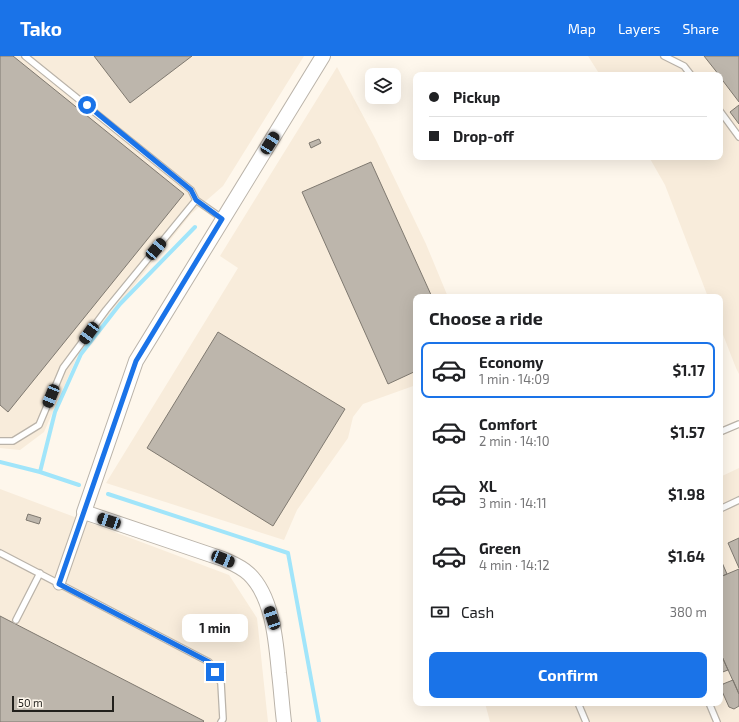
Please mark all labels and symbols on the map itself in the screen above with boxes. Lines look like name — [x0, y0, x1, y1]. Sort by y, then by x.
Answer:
route start — [78, 96, 96, 114]
car — [259, 130, 281, 156]
car — [144, 236, 168, 262]
car — [77, 320, 101, 346]
car — [41, 383, 61, 409]
car — [96, 512, 122, 530]
car — [210, 549, 236, 569]
car — [262, 605, 282, 631]
callout: 1 min — [182, 614, 248, 642]
route end — [206, 663, 224, 681]
scale bar — [12, 694, 114, 713]

